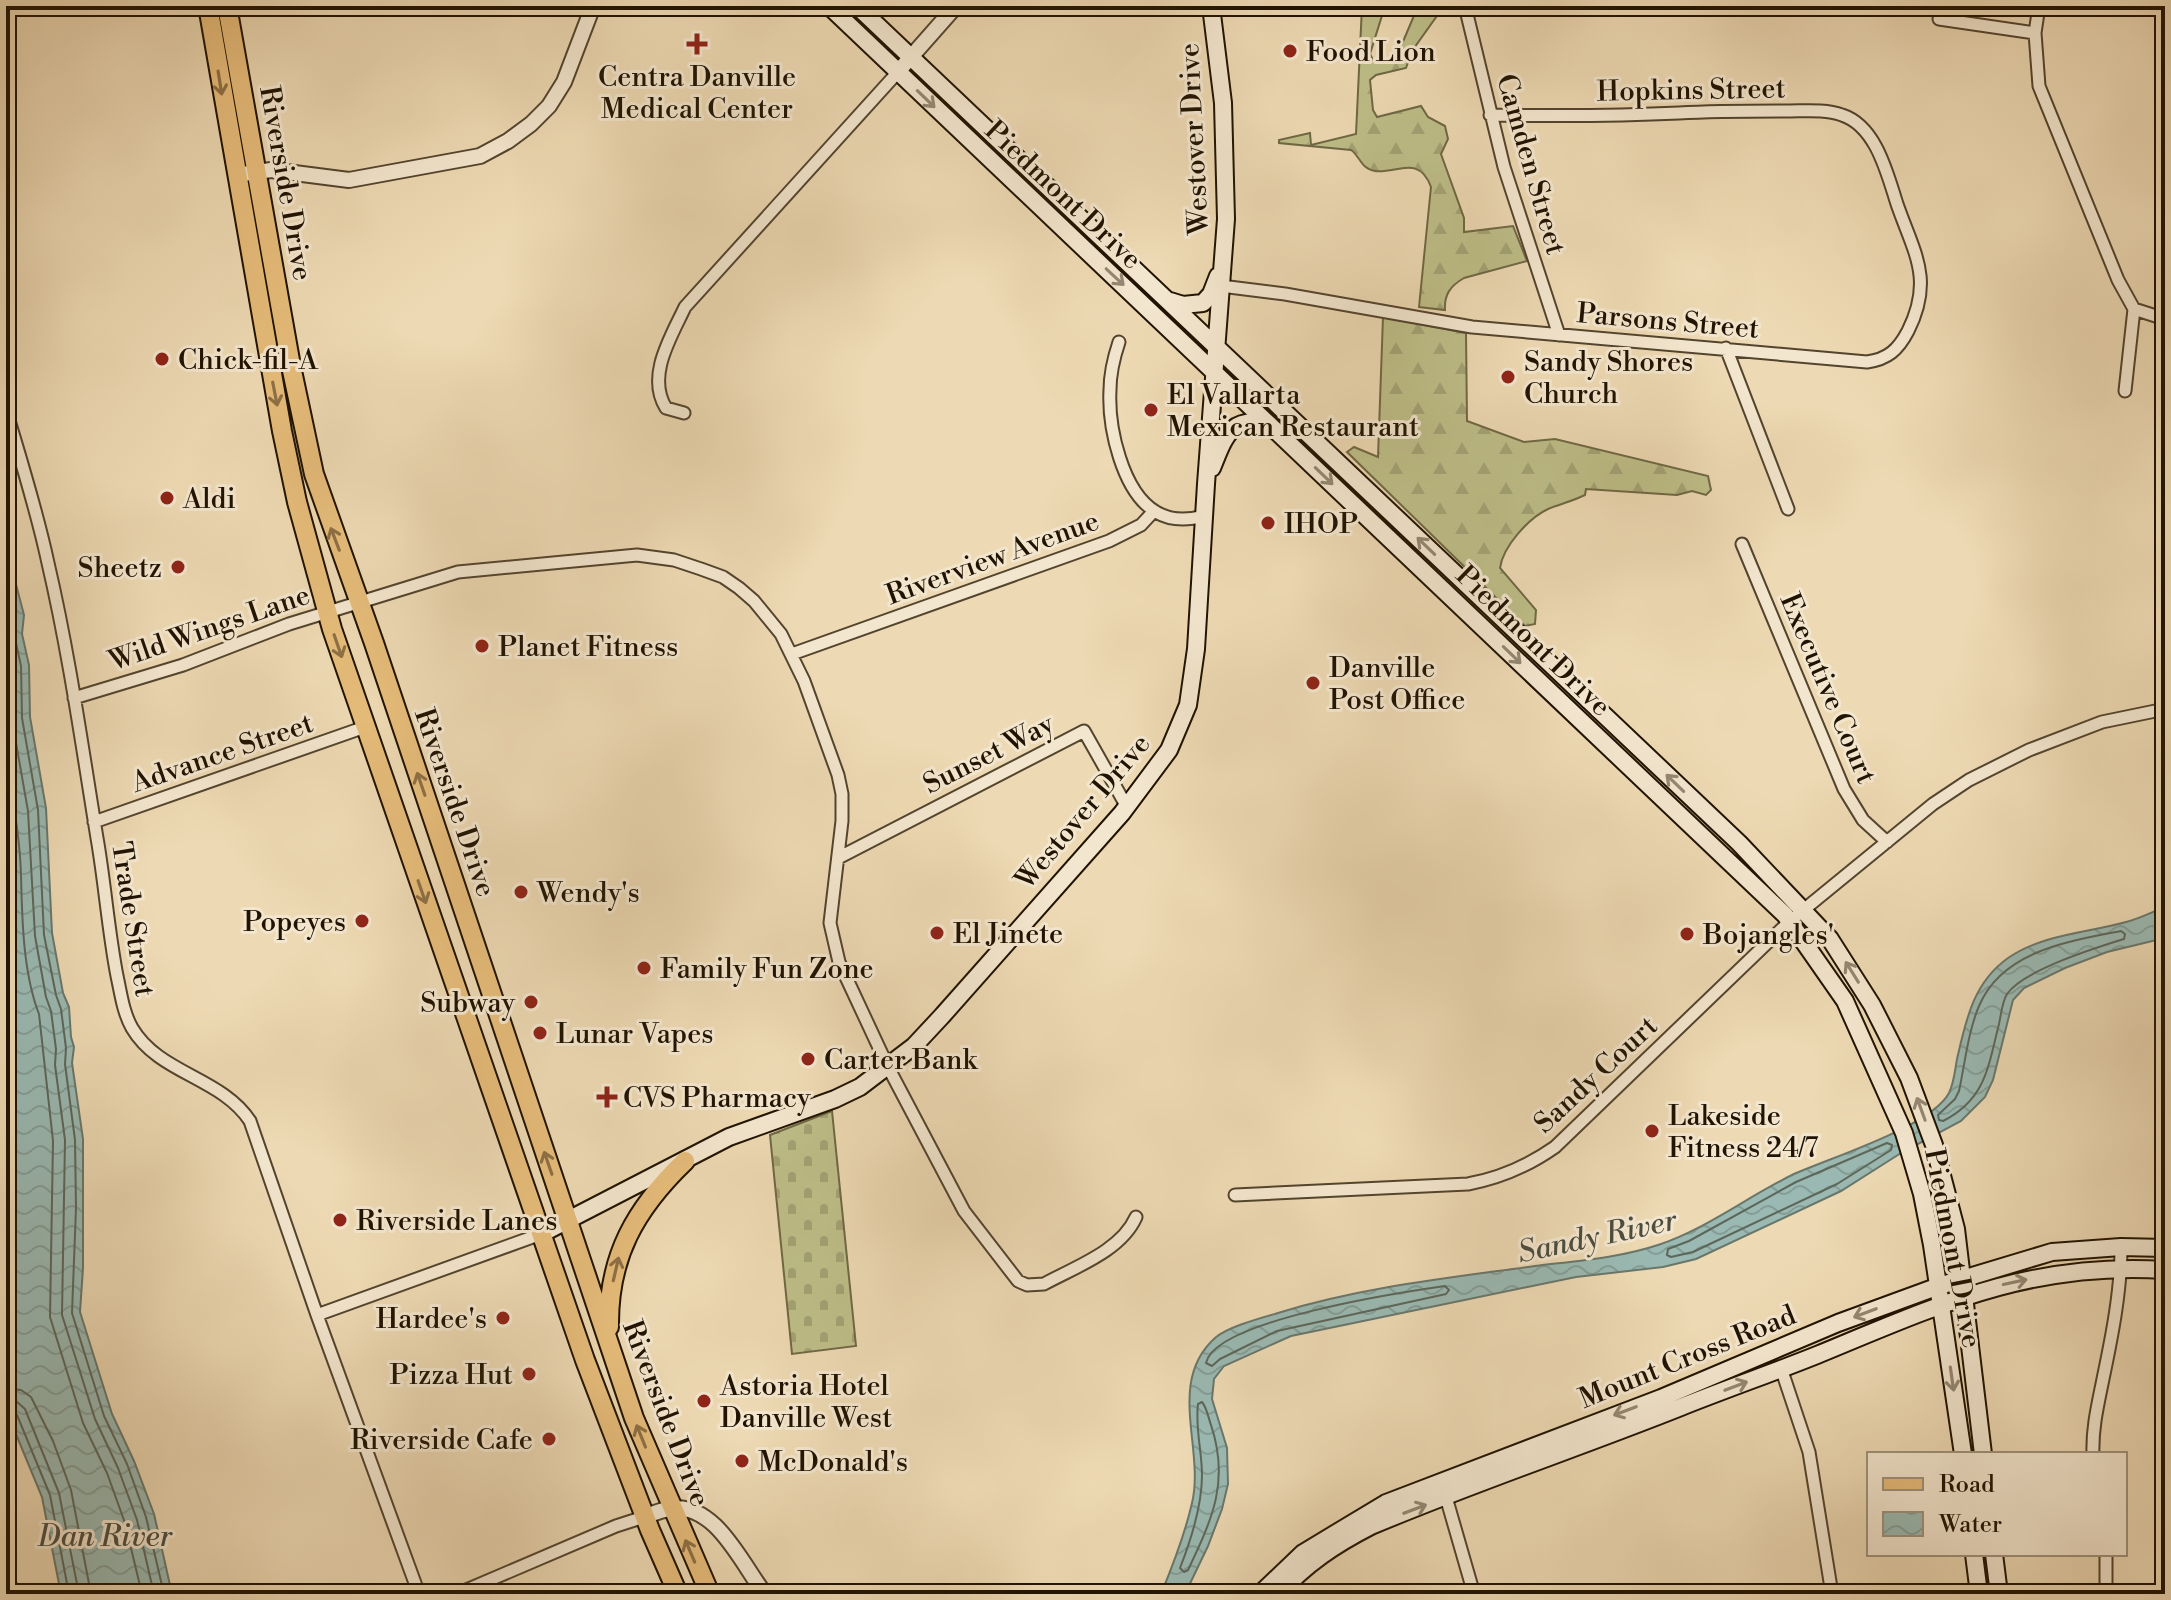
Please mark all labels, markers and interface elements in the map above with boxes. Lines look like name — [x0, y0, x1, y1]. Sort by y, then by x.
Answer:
marker: Centra Danville Medical Center — [686, 33, 708, 55]
place label: Food Lion — [1306, 35, 1436, 70]
street label: Westover Drive — [1172, 42, 1217, 237]
marker: Food Lion — [1281, 42, 1299, 60]
place label: Centra Danville Medical Center — [598, 60, 796, 127]
one-way arrow — [213, 70, 228, 95]
street label: Camden Street — [1488, 70, 1573, 259]
street label: Hopkins Street — [1596, 71, 1786, 110]
street label: Riverside Drive — [251, 83, 320, 283]
one-way arrow — [916, 89, 936, 108]
street label: Piedmont Drive — [977, 113, 1149, 277]
one-way arrow — [1105, 268, 1125, 287]
street label: Parsons Street — [1575, 296, 1760, 347]
place label: Chick-fil-A — [178, 343, 319, 378]
place label: Sandy Shores Church — [1524, 345, 1693, 412]
marker: Chick-fil-A — [153, 350, 171, 368]
marker: Sandy Shores Church — [1499, 368, 1517, 386]
place label: El Vallarta Mexican Restaurant — [1167, 378, 1419, 445]
one-way arrow — [268, 381, 283, 406]
marker: El Vallarta Mexican Restaurant — [1142, 401, 1160, 419]
one-way arrow — [1314, 466, 1334, 485]
place label: Aldi — [182, 482, 236, 517]
marker: Aldi — [158, 489, 176, 507]
street label: Riverview Avenue — [881, 504, 1104, 613]
place label: IHOP — [1284, 507, 1358, 542]
marker: IHOP — [1259, 514, 1277, 532]
one-way arrow — [327, 527, 341, 552]
one-way arrow — [1416, 537, 1436, 556]
place label: Sheetz — [78, 551, 162, 586]
marker: Sheetz — [169, 558, 187, 576]
street label: Piedmont Drive — [1448, 558, 1618, 724]
street label: Wild Wings Lane — [104, 578, 314, 679]
street label: Executive Court — [1772, 588, 1884, 789]
place label: Planet Fitness — [498, 630, 678, 665]
one-way arrow — [332, 633, 347, 658]
marker: Planet Fitness — [473, 637, 491, 655]
one-way arrow — [1502, 645, 1522, 664]
place label: Danville Post Office — [1329, 651, 1465, 718]
marker: Danville Post Office — [1304, 674, 1322, 692]
street label: Riverside Drive — [406, 704, 503, 901]
street label: Advance Street — [126, 706, 318, 801]
street label: Sunset Way — [917, 706, 1060, 802]
street label: Westover Drive — [1007, 727, 1158, 897]
one-way arrow — [412, 772, 427, 797]
one-way arrow — [1666, 774, 1685, 793]
street label: Trade Street — [103, 839, 162, 999]
place label: Wendy's — [536, 876, 640, 911]
one-way arrow — [415, 880, 430, 905]
marker: Wendy's — [512, 883, 530, 901]
place label: Popeyes — [243, 905, 346, 940]
marker: Popeyes — [353, 912, 371, 930]
place label: El Jinete — [953, 917, 1063, 952]
place label: Bojangles' — [1702, 918, 1834, 953]
marker: El Jinete — [928, 924, 946, 942]
marker: Bojangles' — [1678, 925, 1696, 943]
place label: Family Fun Zone — [660, 952, 874, 987]
marker: Family Fun Zone — [635, 959, 653, 977]
one-way arrow — [1844, 961, 1860, 984]
place label: Subway — [420, 986, 515, 1021]
marker: Subway — [522, 993, 540, 1011]
street label: Sandy Court — [1527, 1009, 1665, 1141]
place label: Lunar Vapes — [556, 1017, 714, 1052]
marker: Lunar Vapes — [531, 1024, 549, 1042]
place label: Carter Bank — [824, 1043, 979, 1078]
marker: Carter Bank — [799, 1050, 817, 1068]
place label: CVS Pharmacy — [623, 1081, 811, 1116]
marker: CVS Pharmacy — [598, 1088, 616, 1106]
one-way arrow — [1913, 1097, 1927, 1122]
place label: Lakeside Fitness 24/7 — [1668, 1099, 1818, 1166]
marker: Lakeside Fitness 24/7 — [1643, 1122, 1661, 1140]
street label: Piedmont Drive — [1916, 1146, 1989, 1351]
one-way arrow — [539, 1151, 554, 1176]
water label: Sandy River — [1514, 1201, 1681, 1272]
place label: Riverside Lanes — [356, 1204, 557, 1239]
marker: Riverside Lanes — [331, 1211, 349, 1229]
one-way arrow — [609, 1256, 624, 1282]
one-way arrow — [2001, 1274, 2027, 1289]
street label: Mount Cross Road — [1574, 1298, 1801, 1417]
place label: Hardee's — [376, 1302, 487, 1337]
one-way arrow — [1854, 1307, 1878, 1321]
marker: Hardee's — [494, 1309, 512, 1327]
street label: Riverside Drive — [614, 1315, 717, 1512]
place label: Pizza Hut — [389, 1358, 513, 1393]
marker: Pizza Hut — [520, 1365, 538, 1383]
one-way arrow — [1945, 1366, 1960, 1391]
place label: Astoria Hotel Danville West — [719, 1369, 892, 1436]
one-way arrow — [1723, 1378, 1748, 1392]
marker: Astoria Hotel Danville West — [695, 1392, 713, 1410]
one-way arrow — [1613, 1405, 1638, 1420]
place label: Riverside Cafe — [350, 1423, 533, 1458]
one-way arrow — [633, 1424, 648, 1449]
marker: Riverside Cafe — [540, 1430, 558, 1448]
place label: McDonald's — [758, 1445, 908, 1480]
marker: McDonald's — [733, 1452, 751, 1470]
legend — [1867, 1452, 2127, 1556]
text: Road — [1939, 1470, 1995, 1500]
one-way arrow — [1402, 1501, 1426, 1515]
text: Water — [1938, 1510, 2002, 1540]
water label: Dan River — [37, 1518, 174, 1556]
one-way arrow — [682, 1539, 697, 1564]

